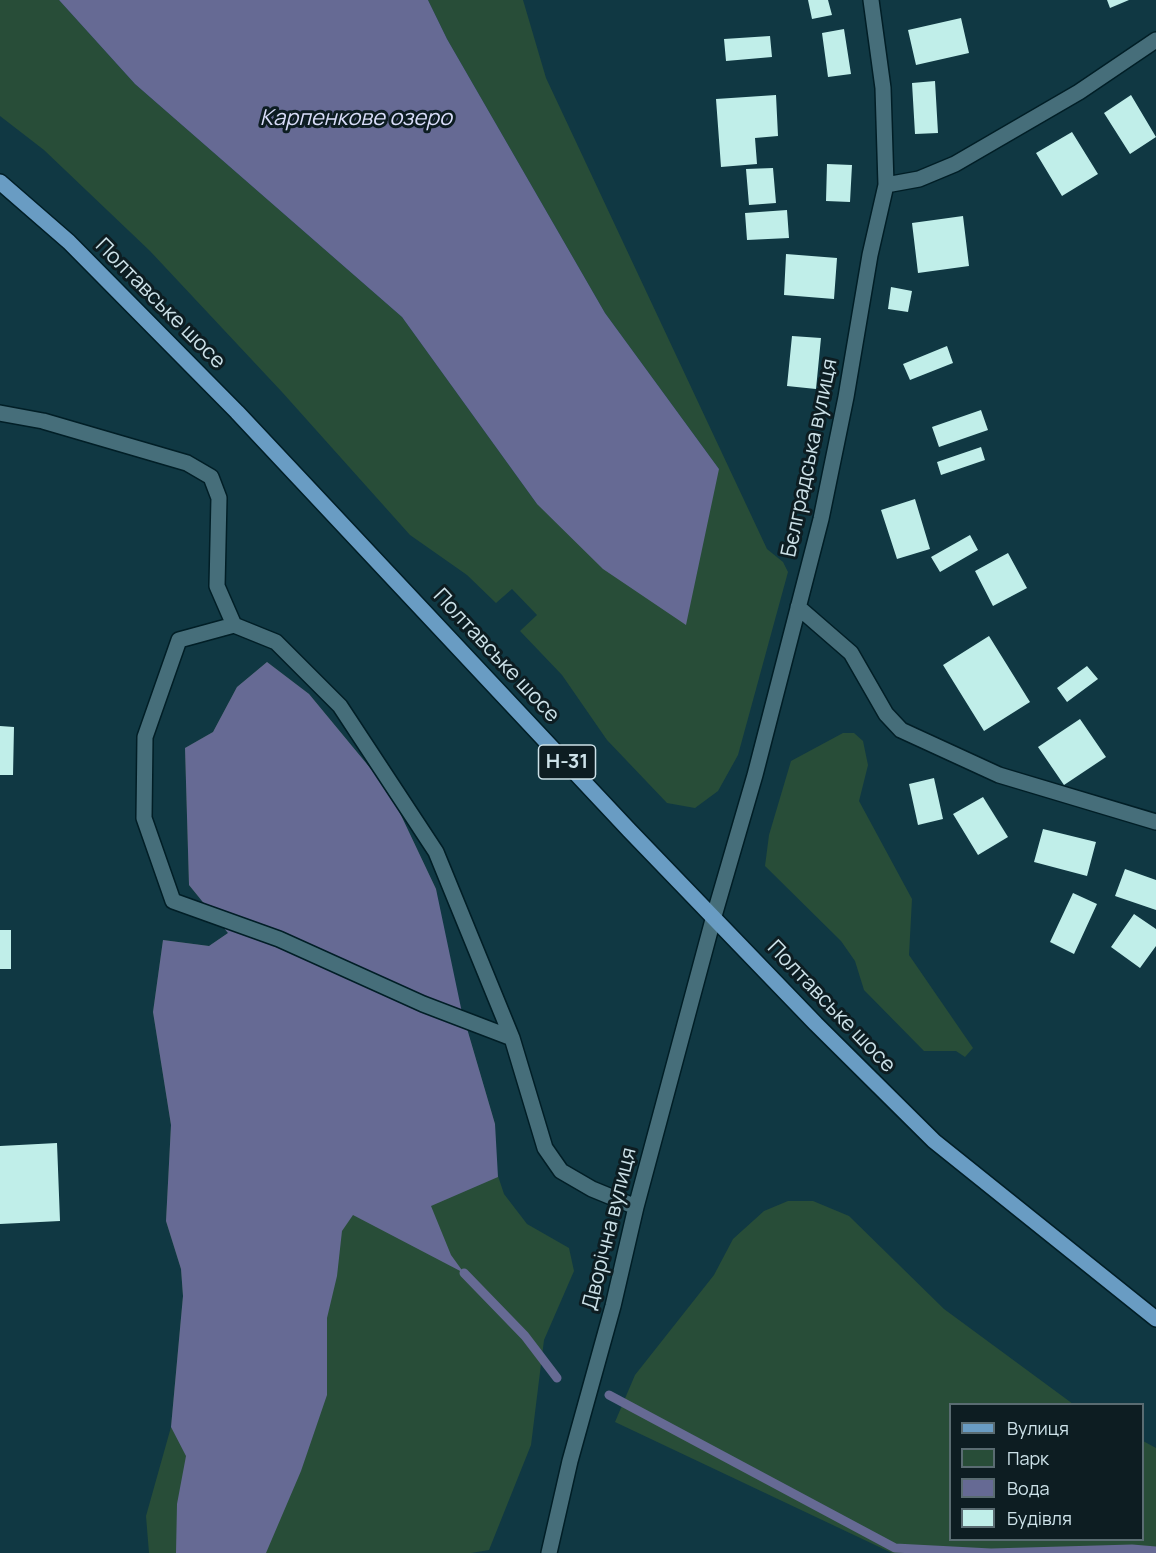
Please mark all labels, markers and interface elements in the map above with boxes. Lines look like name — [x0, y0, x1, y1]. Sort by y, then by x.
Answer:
water label: Карпенкове озеро — [260, 106, 452, 132]
street label: Полтавське шосе — [90, 234, 230, 374]
street label: Бєлградська вулиця — [777, 357, 843, 559]
street label: Полтавське шосе — [428, 584, 564, 728]
road number: Н-31 — [538, 745, 596, 779]
street label: Полтавське шосе — [762, 936, 900, 1078]
street label: Дворічна вулиця — [578, 1145, 642, 1313]
legend — [949, 1403, 1144, 1541]
text: Вулиця — [1007, 1416, 1069, 1440]
text: Парк — [1007, 1446, 1049, 1470]
text: Вода — [1007, 1476, 1049, 1500]
text: Будівля — [1007, 1506, 1072, 1530]

